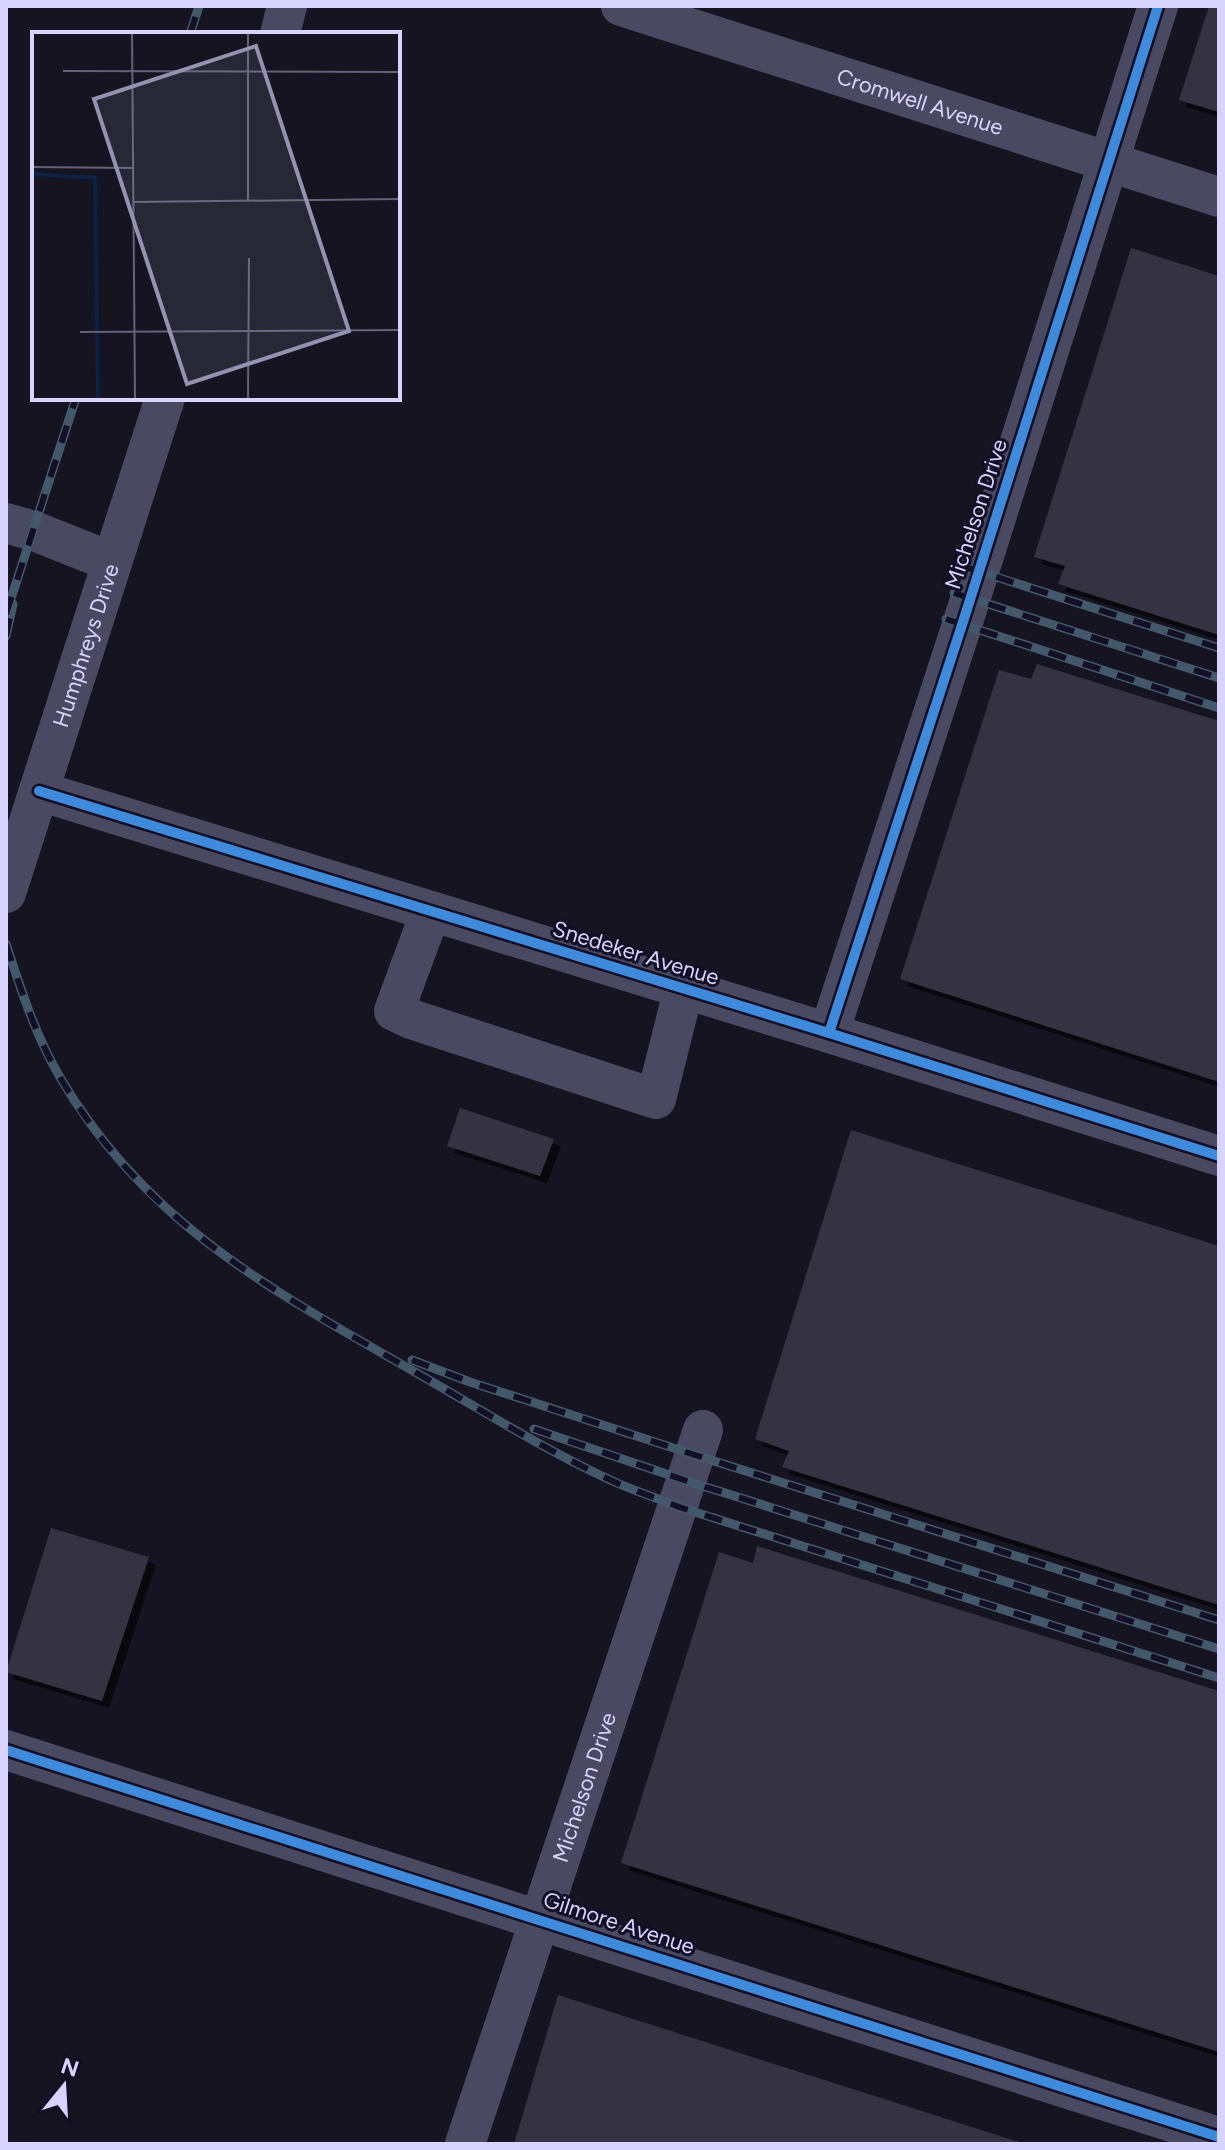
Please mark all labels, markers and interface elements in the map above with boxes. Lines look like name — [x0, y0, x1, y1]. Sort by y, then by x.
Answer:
inset map — [32, 32, 400, 400]
street label: Cromwell Avenue — [834, 62, 1007, 141]
street label: Michelson Drive — [939, 435, 1013, 593]
street label: Humphreys Drive — [47, 560, 124, 731]
street label: Snedeker Avenue — [550, 915, 722, 991]
street label: Michelson Drive — [546, 1709, 621, 1866]
street label: Gilmore Avenue — [540, 1886, 698, 1960]
north arrow — [24, 2046, 104, 2126]
text: N — [58, 2052, 82, 2083]

